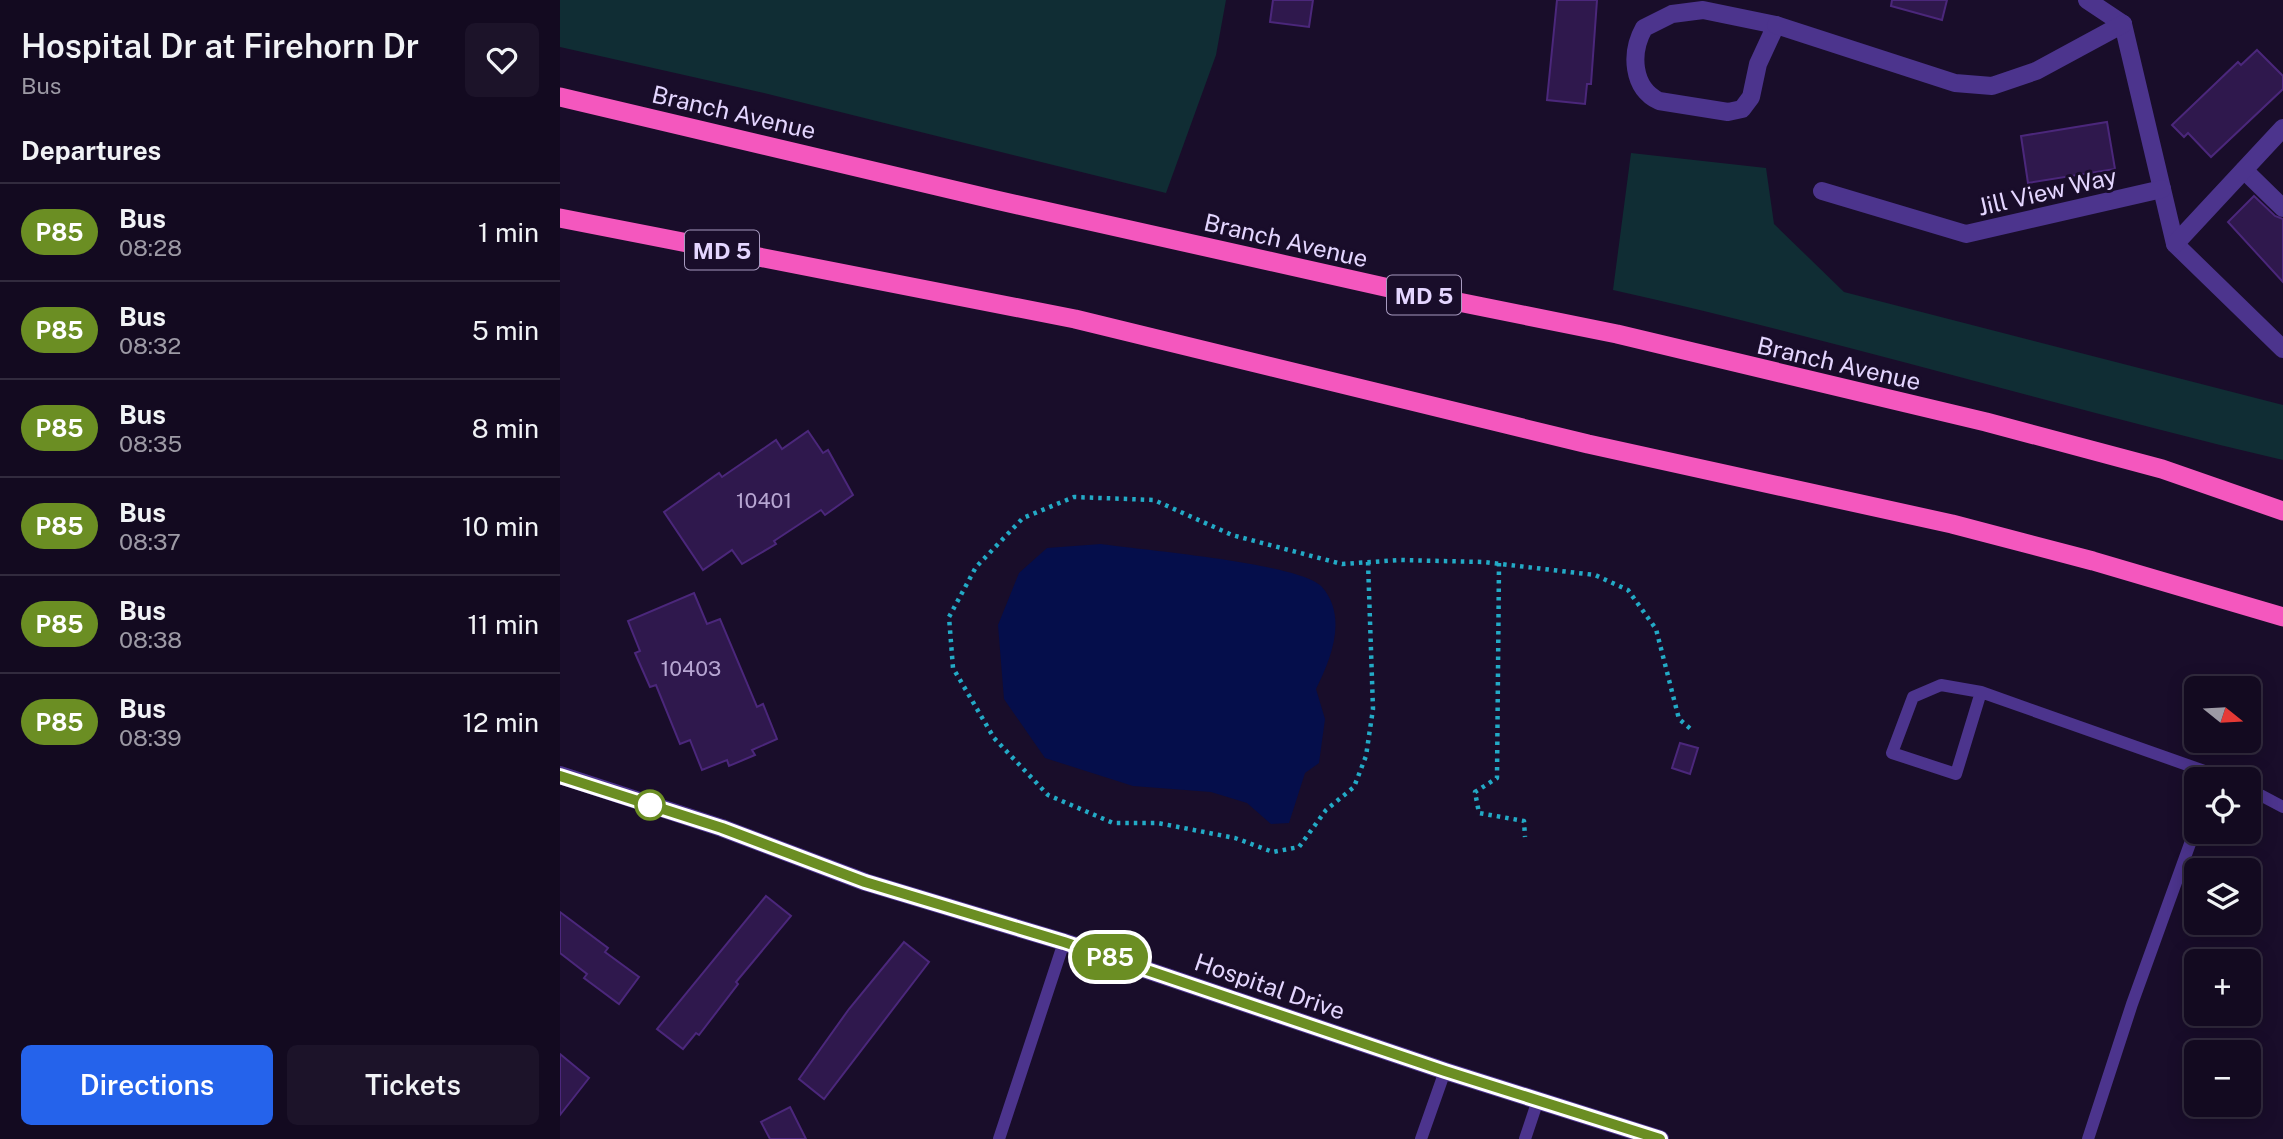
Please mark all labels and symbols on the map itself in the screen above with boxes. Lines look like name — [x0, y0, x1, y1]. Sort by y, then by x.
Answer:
street label: Branch Avenue — [649, 80, 819, 144]
street label: Jill View Way — [1975, 161, 2119, 221]
street label: Branch Avenue — [1201, 208, 1371, 272]
road number: MD 5 — [685, 230, 759, 270]
road number: MD 5 — [1387, 276, 1461, 314]
street label: Branch Avenue — [1754, 331, 1924, 395]
house number: 10401 — [736, 488, 792, 513]
house number: 10403 — [661, 656, 721, 681]
north arrow — [2184, 676, 2261, 752]
unlabelled marker — [635, 790, 665, 820]
line badge: P85 — [1070, 934, 1150, 980]
street label: Hospital Drive — [1191, 947, 1349, 1025]

